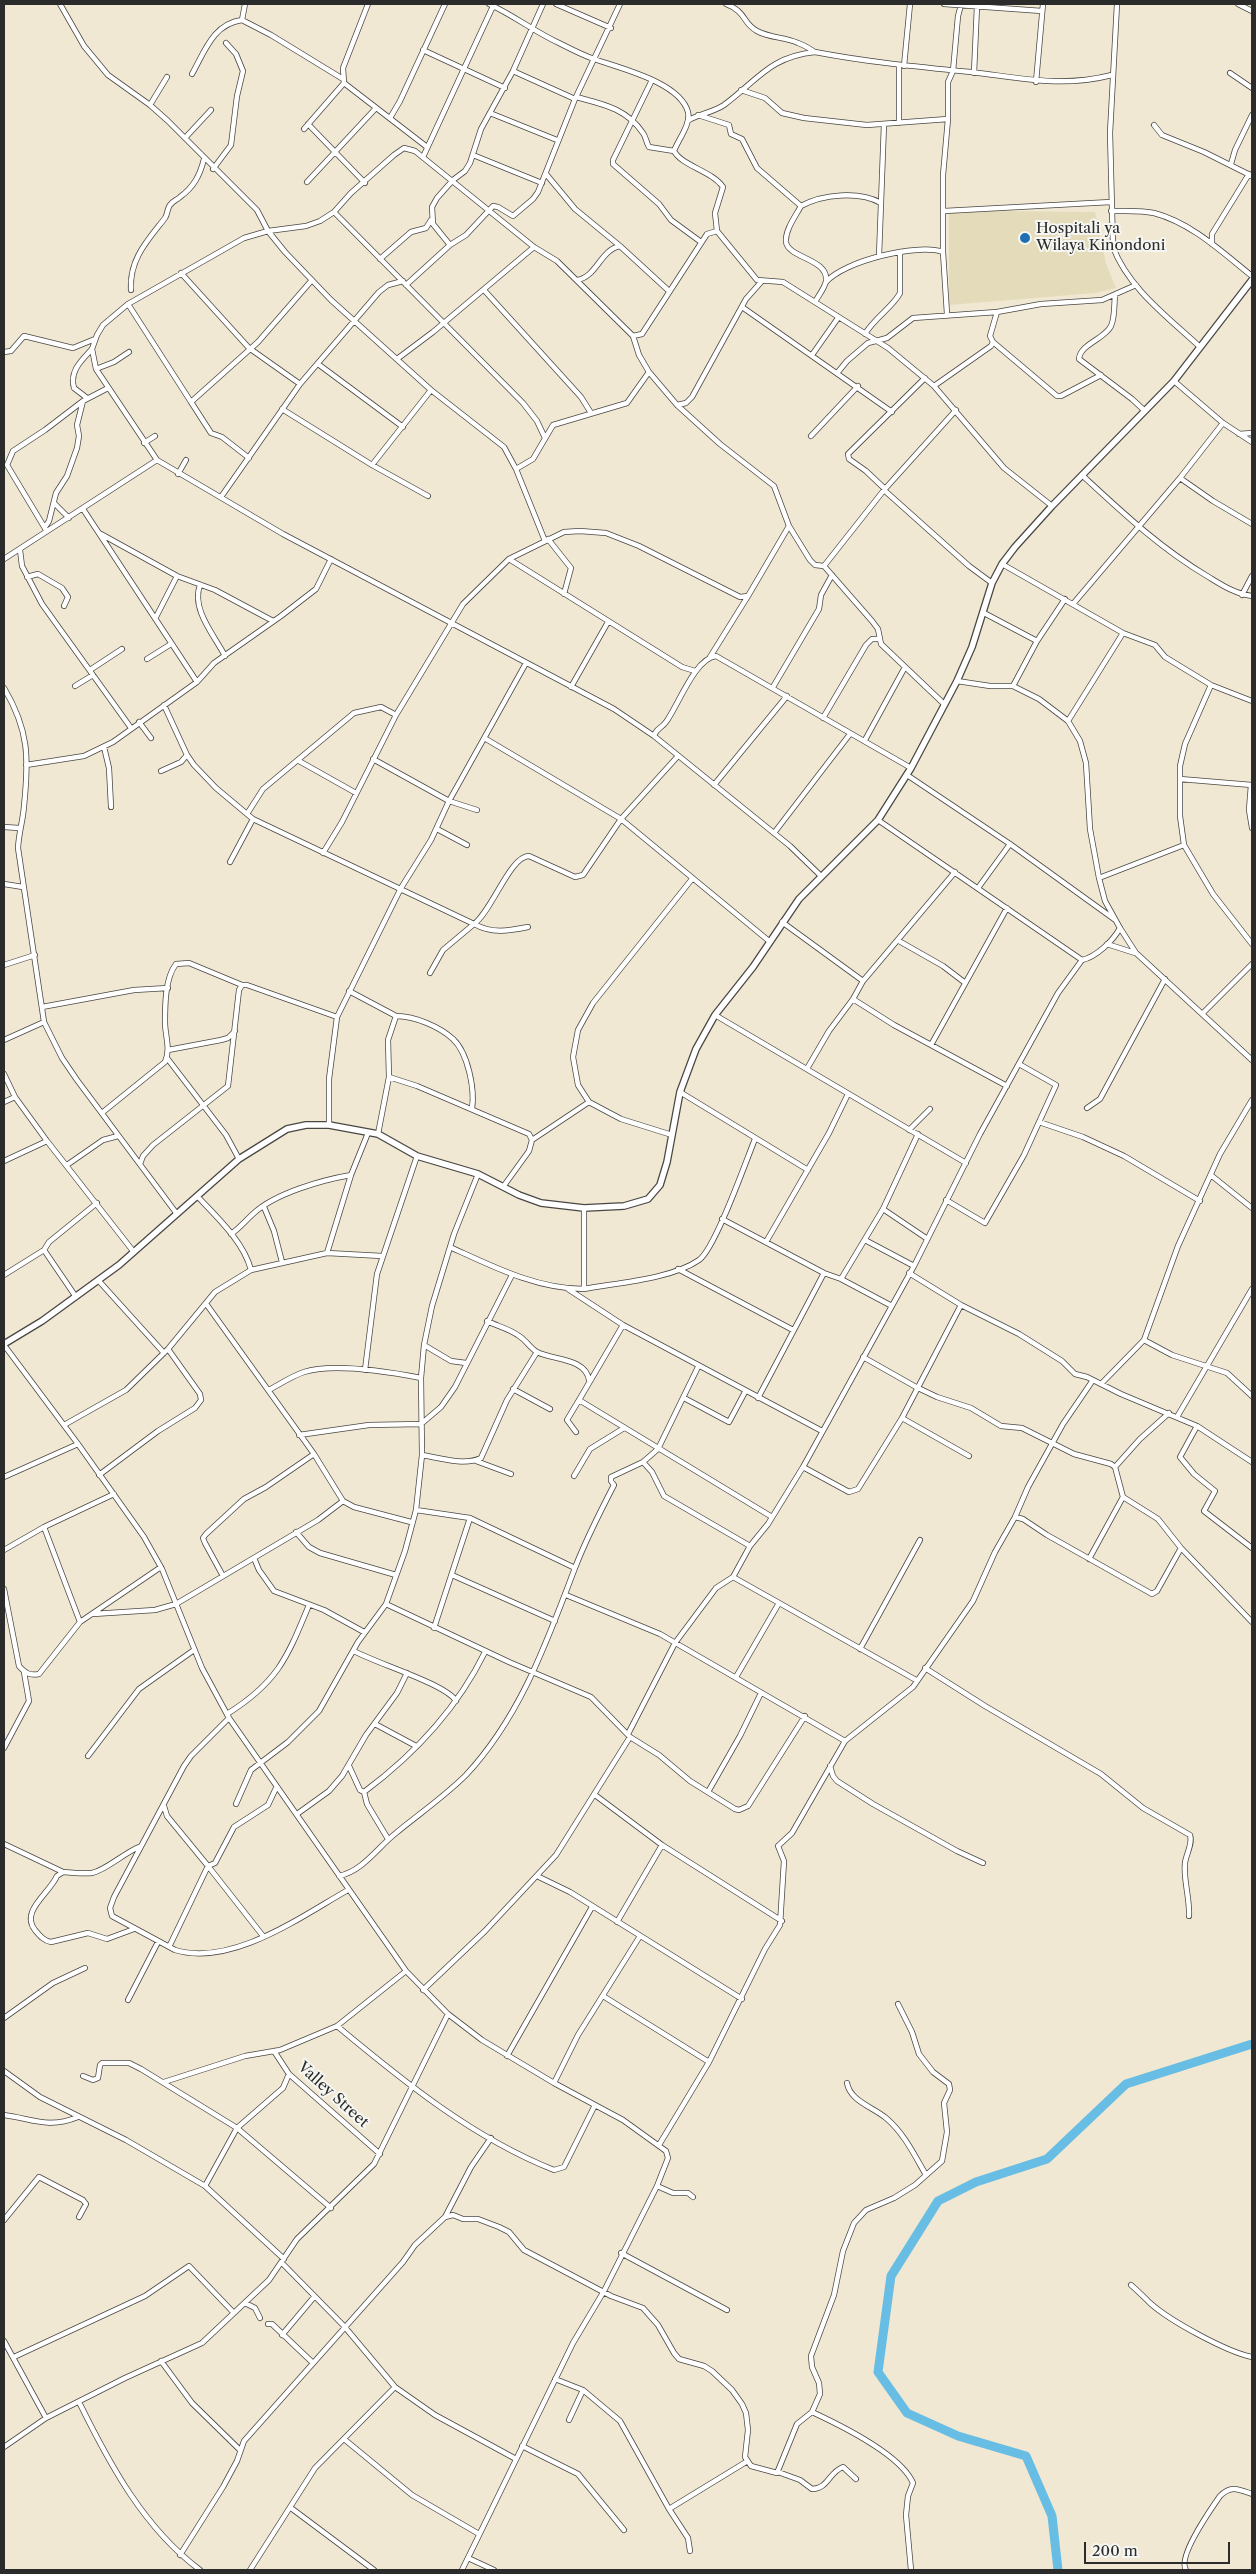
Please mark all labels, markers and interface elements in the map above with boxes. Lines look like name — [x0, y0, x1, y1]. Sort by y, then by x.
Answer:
place label: Hospitali ya Wilaya Kinondoni — [1036, 220, 1165, 255]
marker: Hospitali ya Wilaya Kinondoni — [1018, 231, 1032, 245]
street label: Valley Street — [294, 2058, 372, 2132]
scale bar — [1086, 2532, 1232, 2564]
text: 200 m — [1092, 2541, 1138, 2560]

